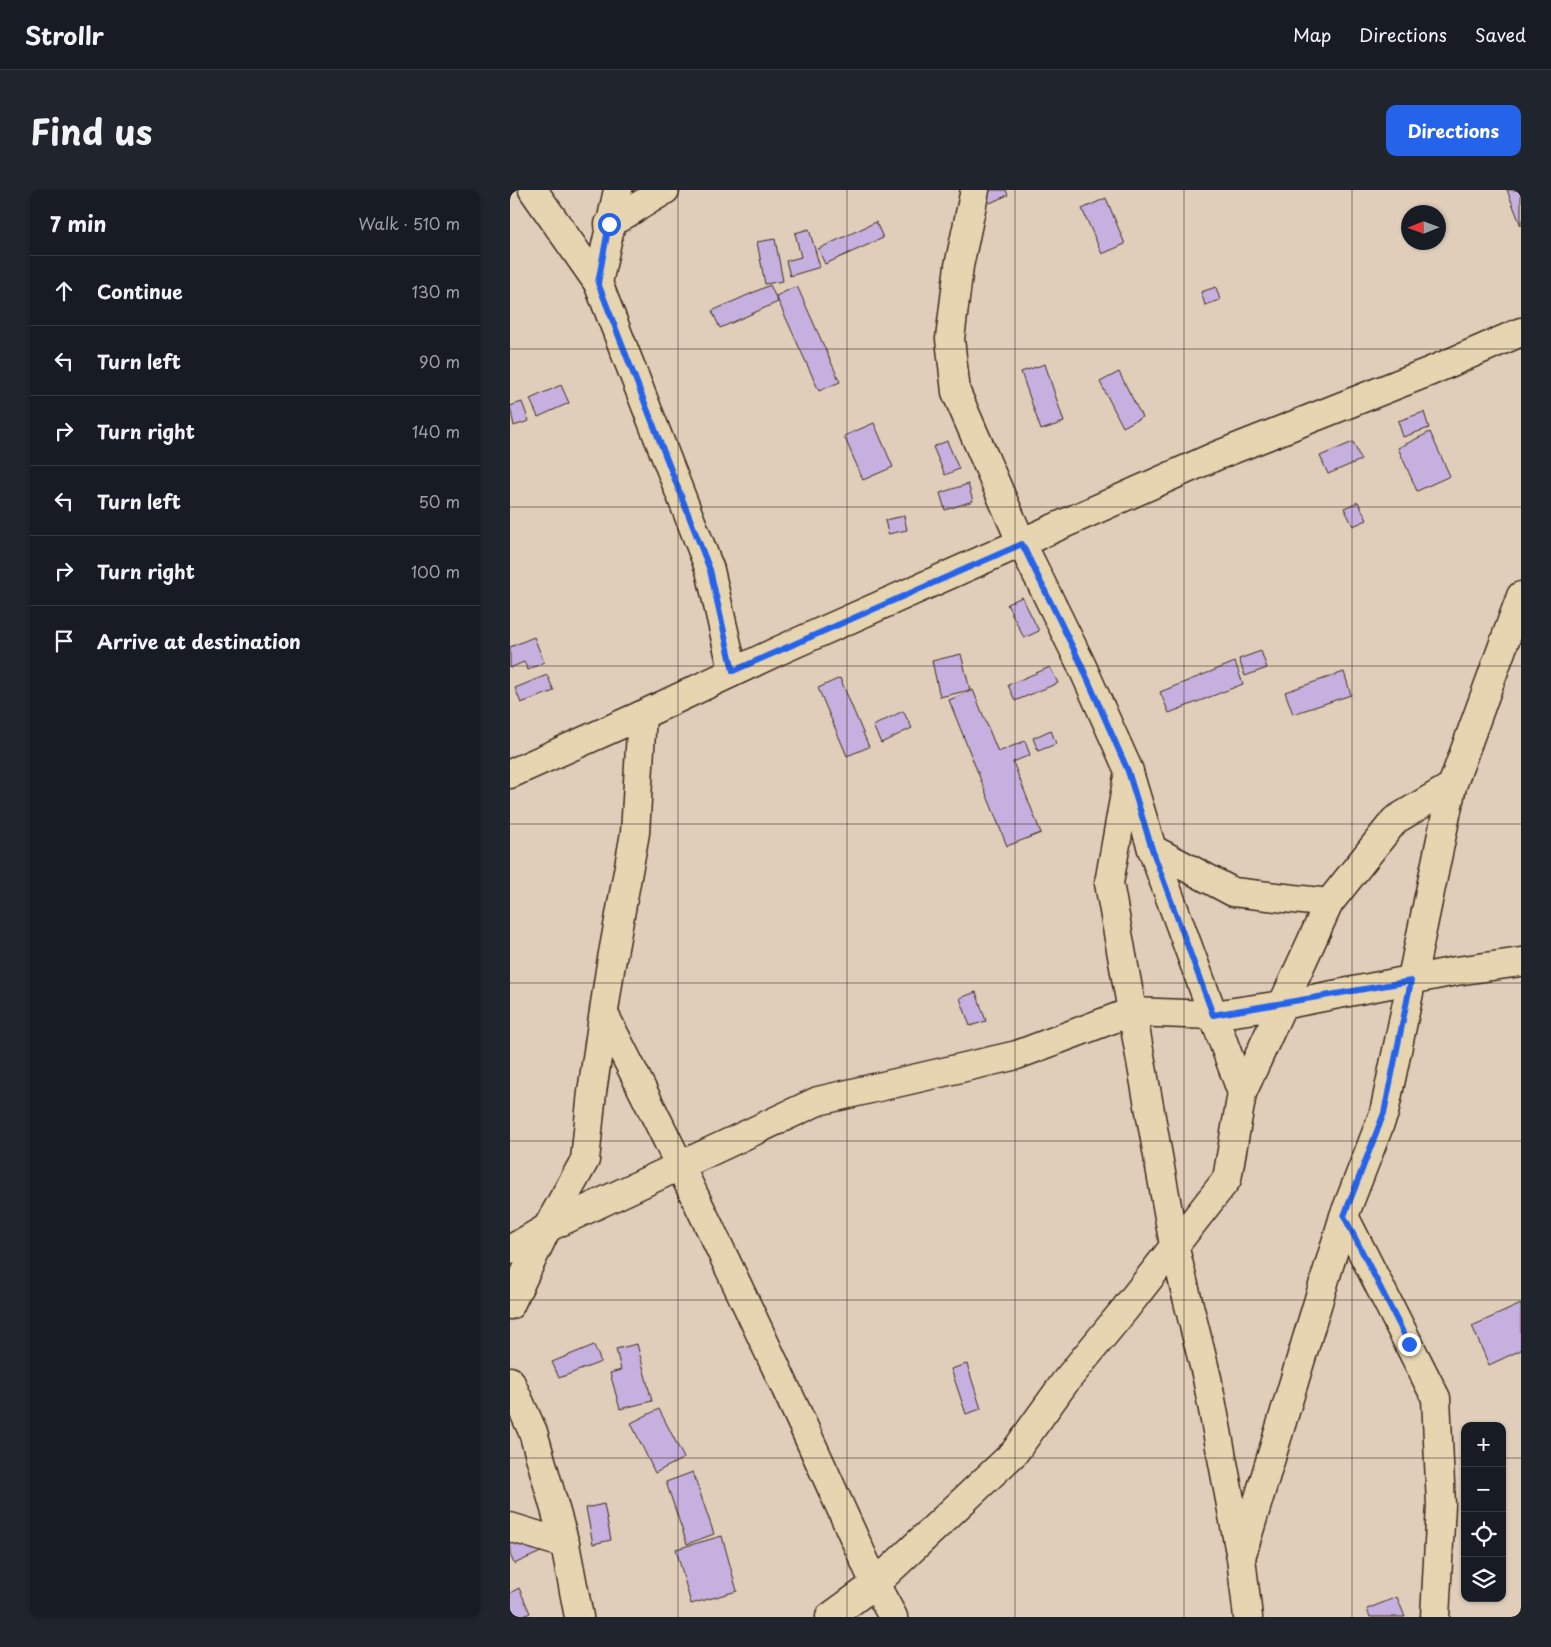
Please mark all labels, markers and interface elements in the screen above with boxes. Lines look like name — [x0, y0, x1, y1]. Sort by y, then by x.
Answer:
text: Strollr — [25, 17, 104, 53]
text: Map — [1293, 21, 1331, 48]
text: Directions — [1359, 21, 1447, 48]
text: Saved — [1475, 21, 1526, 48]
text: Find us — [30, 104, 152, 157]
button: Directions — [1386, 105, 1521, 156]
north arrow — [1401, 205, 1446, 250]
text: 7 min — [50, 207, 106, 239]
text: Walk · 510 m — [358, 211, 460, 235]
route start — [598, 213, 621, 236]
icon: ahead — [50, 277, 78, 305]
text: Continue — [97, 277, 183, 305]
text: 130 m — [412, 279, 460, 303]
icon: left — [50, 347, 78, 375]
text: Turn left — [97, 347, 181, 375]
text: 90 m — [419, 349, 460, 373]
icon: right — [50, 417, 78, 445]
text: Turn right — [97, 417, 195, 445]
text: 140 m — [412, 419, 460, 443]
icon: left — [50, 487, 78, 515]
text: Turn left — [97, 487, 181, 515]
text: 50 m — [419, 489, 460, 513]
icon: right — [50, 557, 78, 585]
text: Turn right — [97, 557, 195, 585]
text: 100 m — [411, 559, 460, 583]
icon: arrive — [50, 627, 78, 655]
text: Arrive at destination — [97, 627, 301, 655]
route end — [1398, 1333, 1421, 1356]
map controls — [1461, 1422, 1506, 1602]
button: + — [1461, 1422, 1506, 1467]
button: − — [1461, 1467, 1506, 1512]
button: locate — [1461, 1512, 1506, 1557]
button: layers — [1461, 1557, 1506, 1602]

